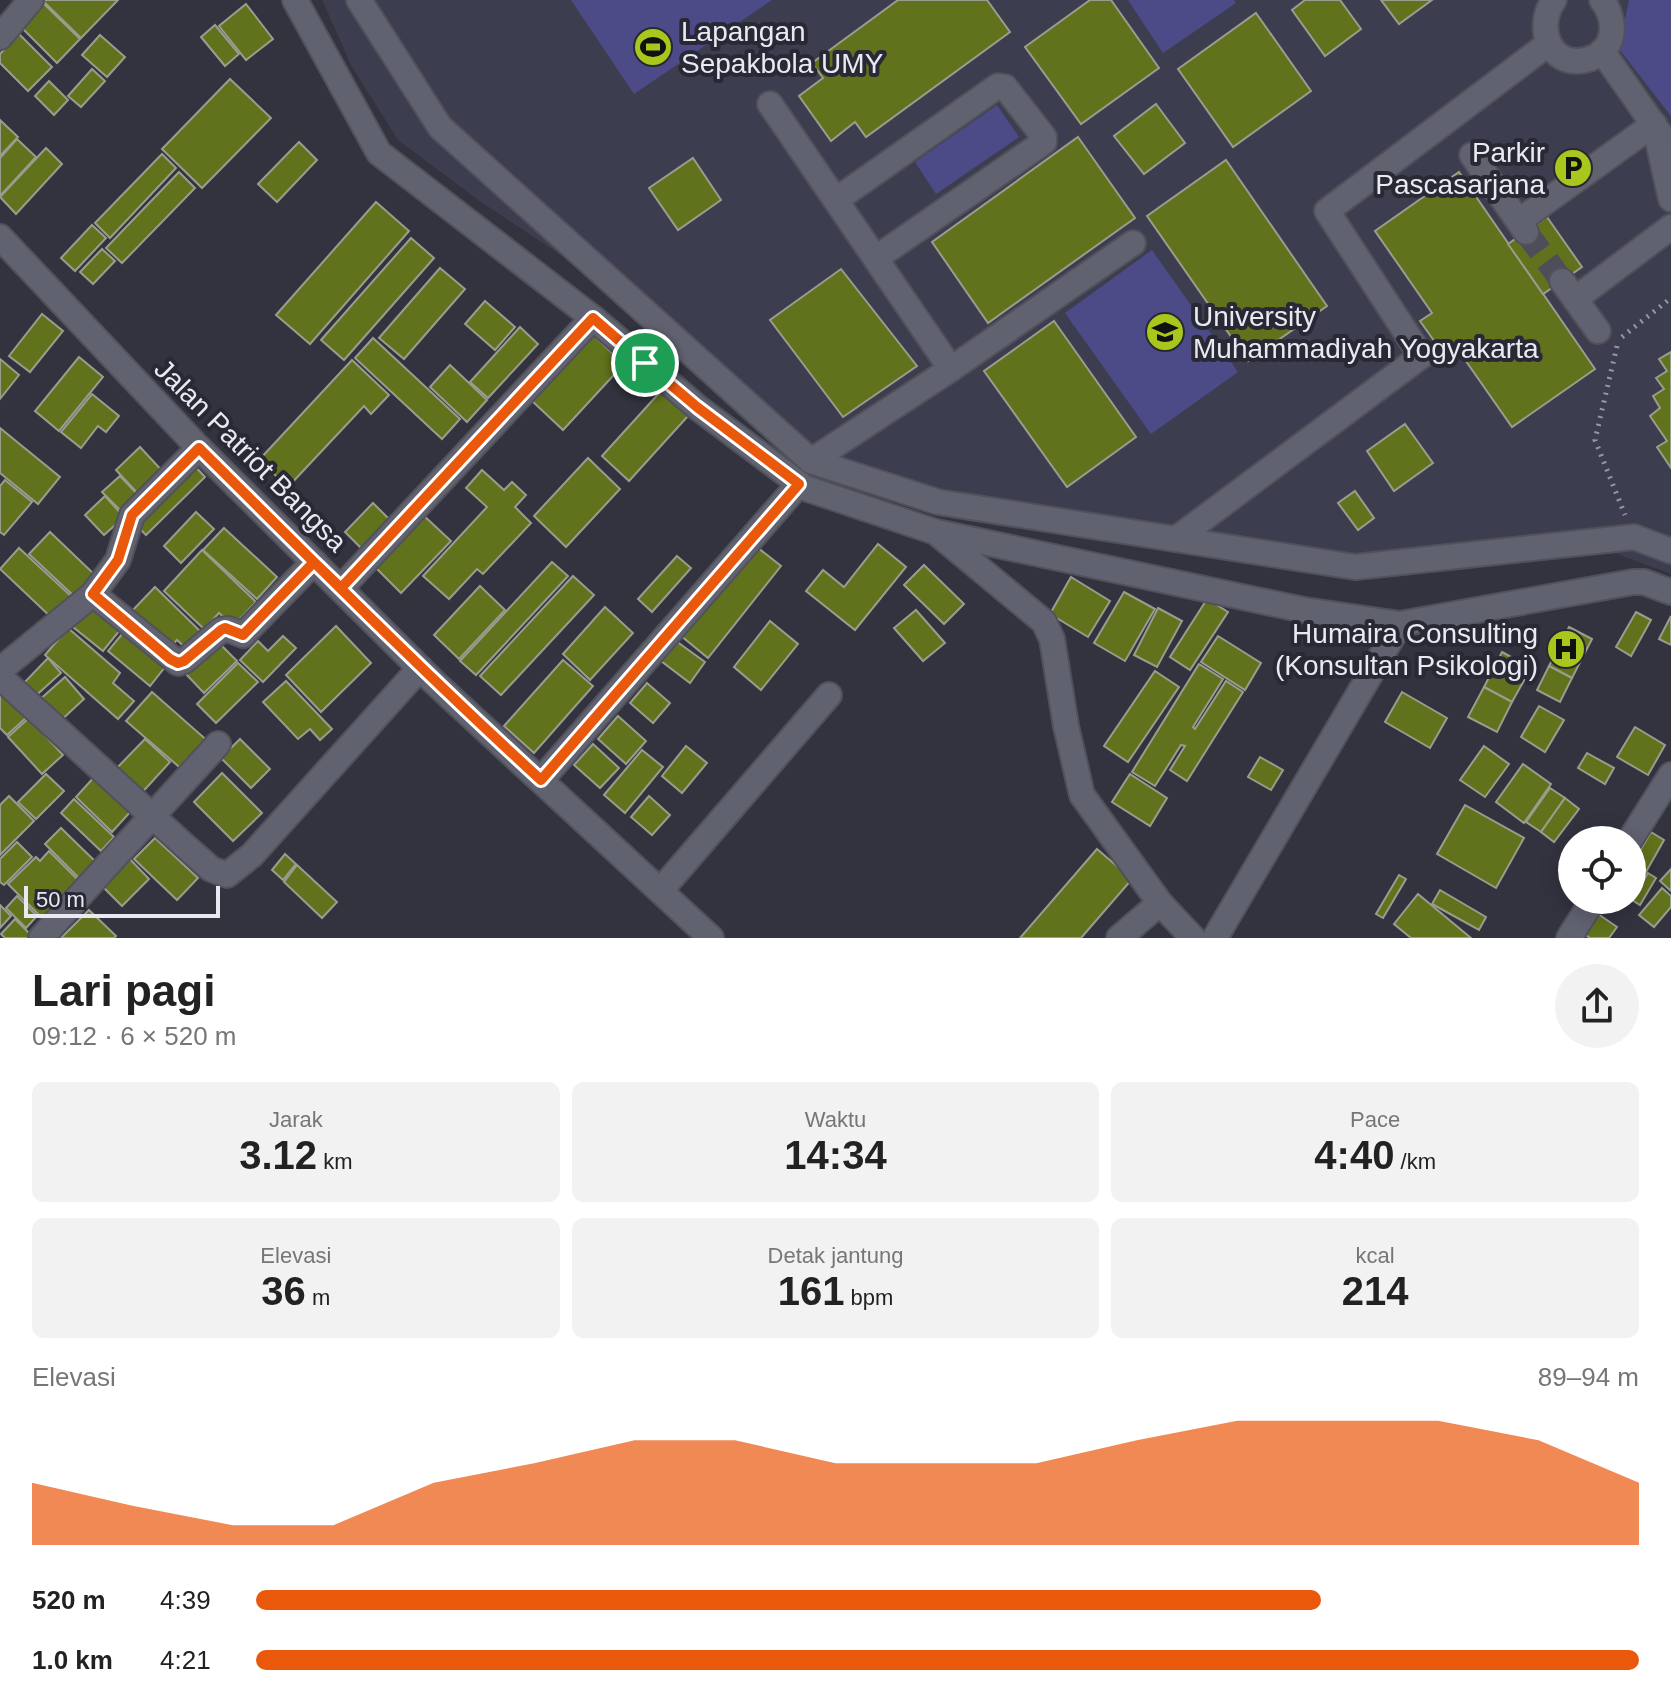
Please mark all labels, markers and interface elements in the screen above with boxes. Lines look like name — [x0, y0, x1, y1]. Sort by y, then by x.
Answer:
place label: Lapangan Sepakbola UMY — [681, 16, 884, 79]
sports icon: Lapangan Sepakbola UMY — [632, 26, 674, 68]
place label: Parkir Pascasarjana — [1375, 137, 1545, 200]
parking icon: Parkir Pascasarjana — [1552, 147, 1594, 189]
place label: University Muhammadiyah Yogyakarta — [1193, 301, 1539, 364]
school or university icon: University Muhammadiyah Yogyakarta — [1144, 311, 1186, 353]
pin — [611, 329, 679, 397]
icon: arrive — [623, 341, 667, 385]
street label: Jalan Patriot Bangsa — [148, 353, 353, 558]
place label: Humaira Consulting (Konsultan Psikologi) — [1275, 618, 1538, 681]
hospital icon: Humaira Consulting (Konsultan Psikologi) — [1545, 628, 1587, 670]
map controls — [1558, 826, 1646, 914]
button: locate — [1558, 826, 1646, 914]
scale bar — [24, 882, 220, 918]
text: 50 m — [36, 887, 85, 912]
button: share — [1555, 964, 1639, 1048]
text: Lari pagi — [32, 966, 215, 1015]
text: 09:12 · 6 × 520 m — [32, 1021, 237, 1051]
text: Jarak — [269, 1107, 323, 1132]
text: Waktu — [805, 1107, 866, 1132]
text: Pace — [1350, 1107, 1400, 1132]
text: 3.12 — [239, 1133, 317, 1177]
text: 14:34 — [784, 1133, 887, 1177]
text: 4:40 — [1314, 1133, 1394, 1177]
text: km — [317, 1149, 352, 1174]
text: /km — [1394, 1149, 1436, 1174]
text: Elevasi — [260, 1243, 331, 1268]
text: Detak jantung — [768, 1243, 903, 1268]
text: kcal — [1356, 1243, 1395, 1268]
text: 36 — [261, 1269, 306, 1313]
text: 161 — [778, 1269, 844, 1313]
text: 214 — [1342, 1269, 1409, 1313]
text: m — [306, 1285, 330, 1310]
text: bpm — [844, 1285, 893, 1310]
text: Elevasi — [32, 1362, 116, 1392]
text: 89–94 m — [1538, 1362, 1639, 1392]
text: 520 m — [32, 1585, 106, 1615]
text: 4:39 — [160, 1585, 211, 1615]
text: 1.0 km — [32, 1645, 113, 1675]
text: 4:21 — [160, 1645, 211, 1675]

